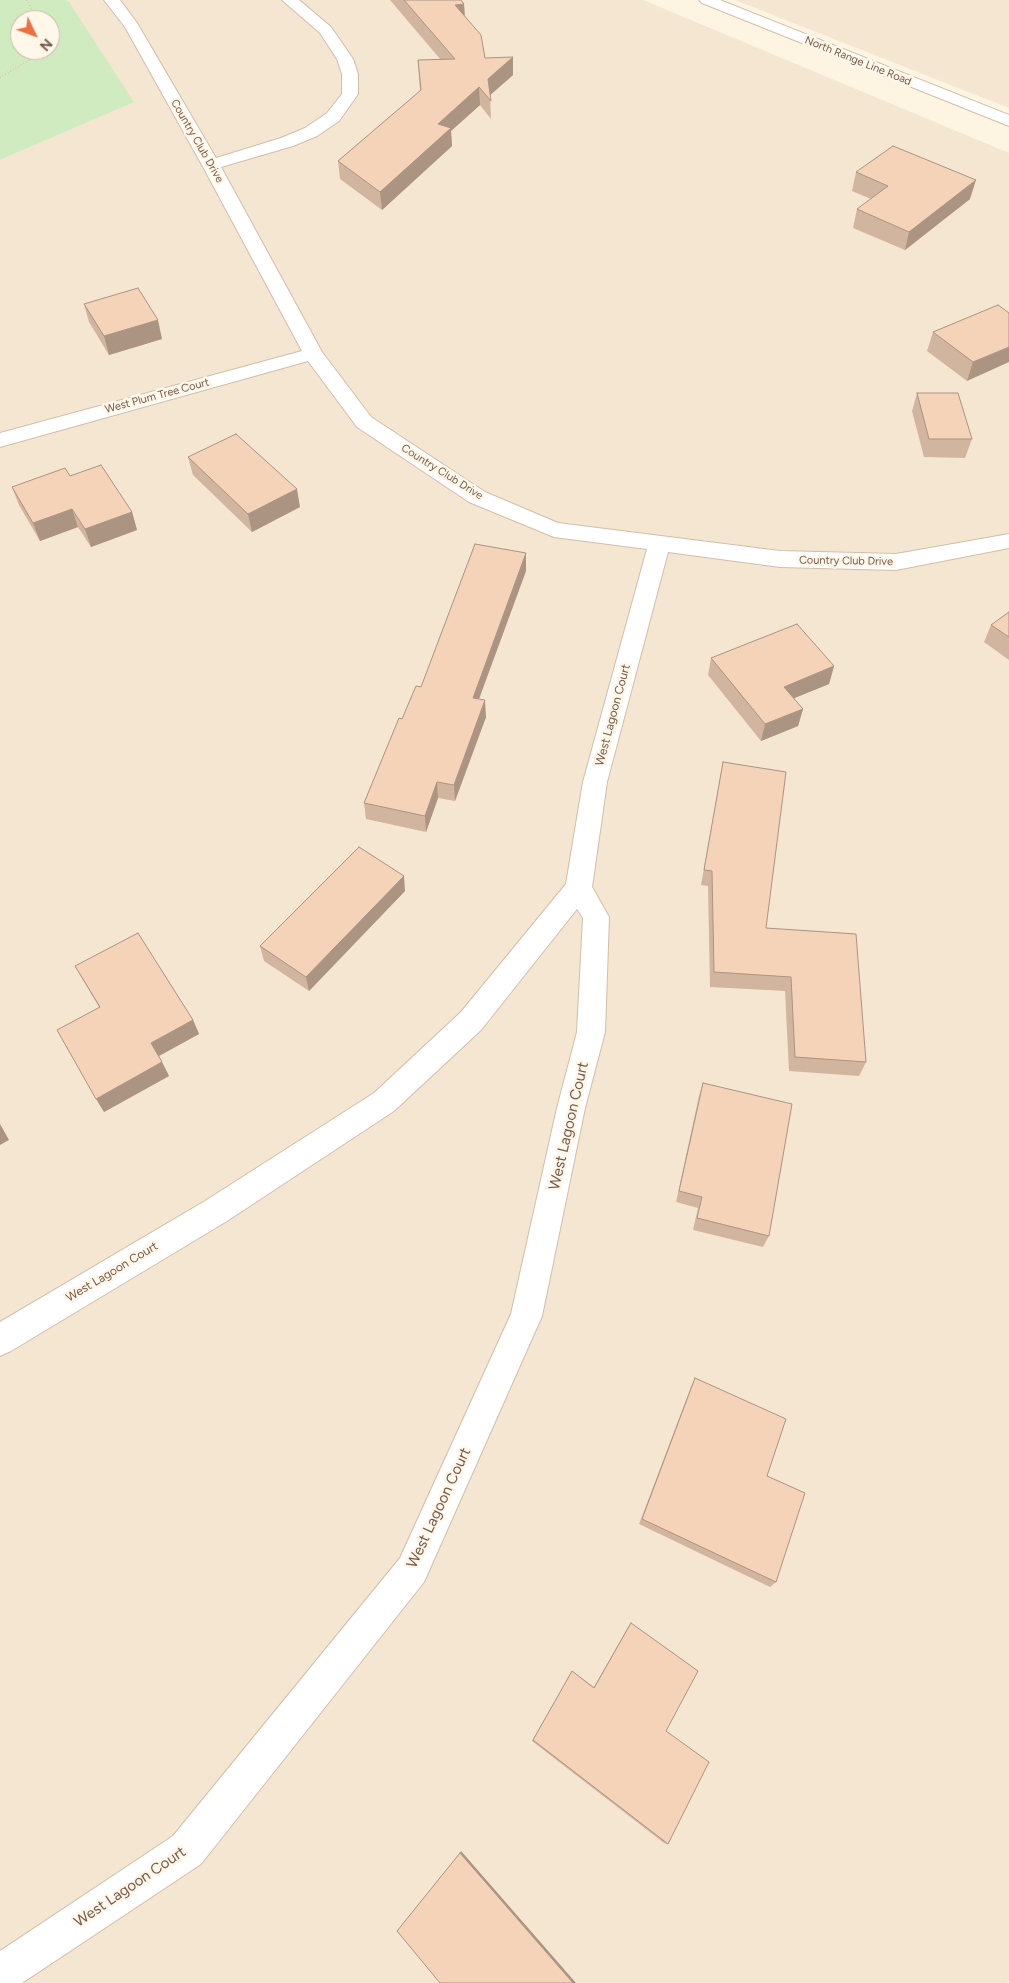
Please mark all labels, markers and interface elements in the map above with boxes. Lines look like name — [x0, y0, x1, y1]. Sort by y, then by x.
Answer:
north arrow — [10, 10, 60, 60]
street label: North Range Line Road — [803, 34, 913, 88]
text: N — [36, 35, 56, 54]
street label: Country Club Drive — [168, 97, 226, 185]
street label: West Plum Tree Court — [103, 376, 211, 416]
street label: Country Club Drive — [399, 441, 485, 503]
street label: Country Club Drive — [799, 554, 893, 568]
street label: West Lagoon Court — [593, 663, 633, 767]
street label: West Lagoon Court — [546, 1060, 592, 1192]
street label: West Lagoon Court — [63, 1239, 161, 1305]
street label: West Lagoon Court — [403, 1445, 475, 1571]
street label: West Lagoon Court — [71, 1843, 189, 1931]

